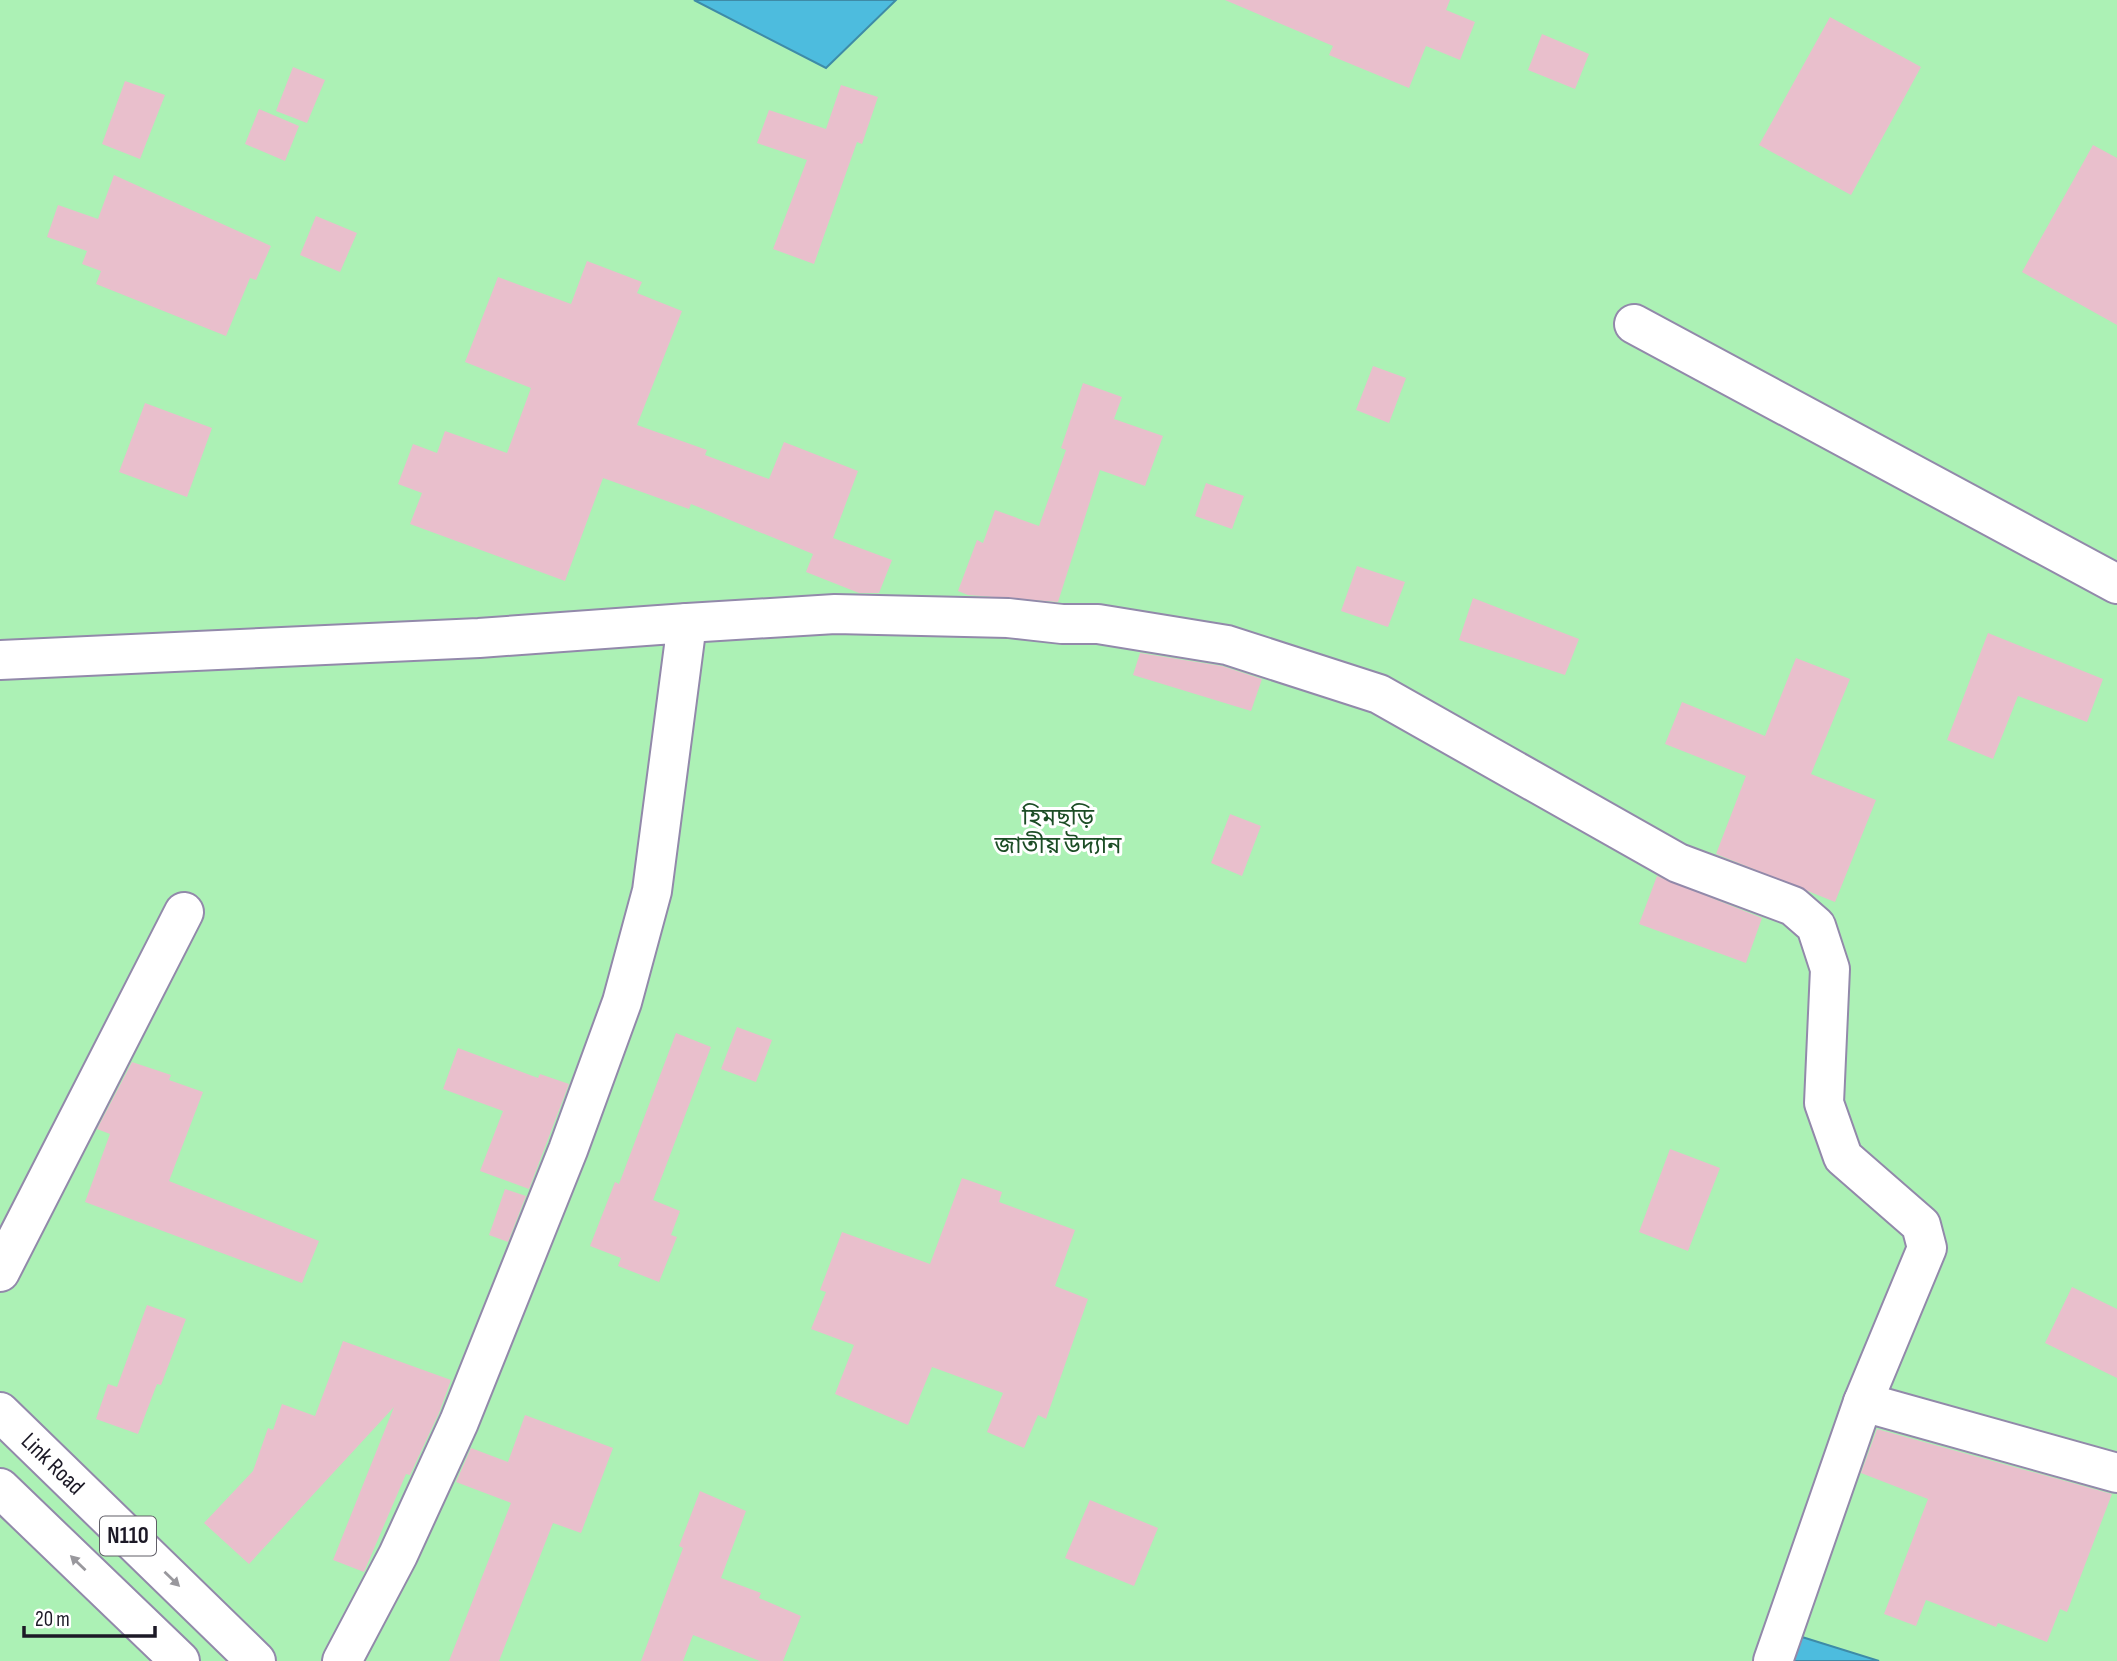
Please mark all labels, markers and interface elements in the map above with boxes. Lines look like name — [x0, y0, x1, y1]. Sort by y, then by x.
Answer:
park label: হিমছড়ি জাতীয় উদ্যান — [994, 803, 1122, 860]
street label: Link Road — [15, 1426, 91, 1501]
road number: N110 — [100, 1516, 156, 1555]
one-way arrow — [70, 1555, 87, 1571]
one-way arrow — [163, 1571, 180, 1587]
scale bar — [24, 1594, 156, 1638]
text: 20 m — [35, 1607, 70, 1632]

